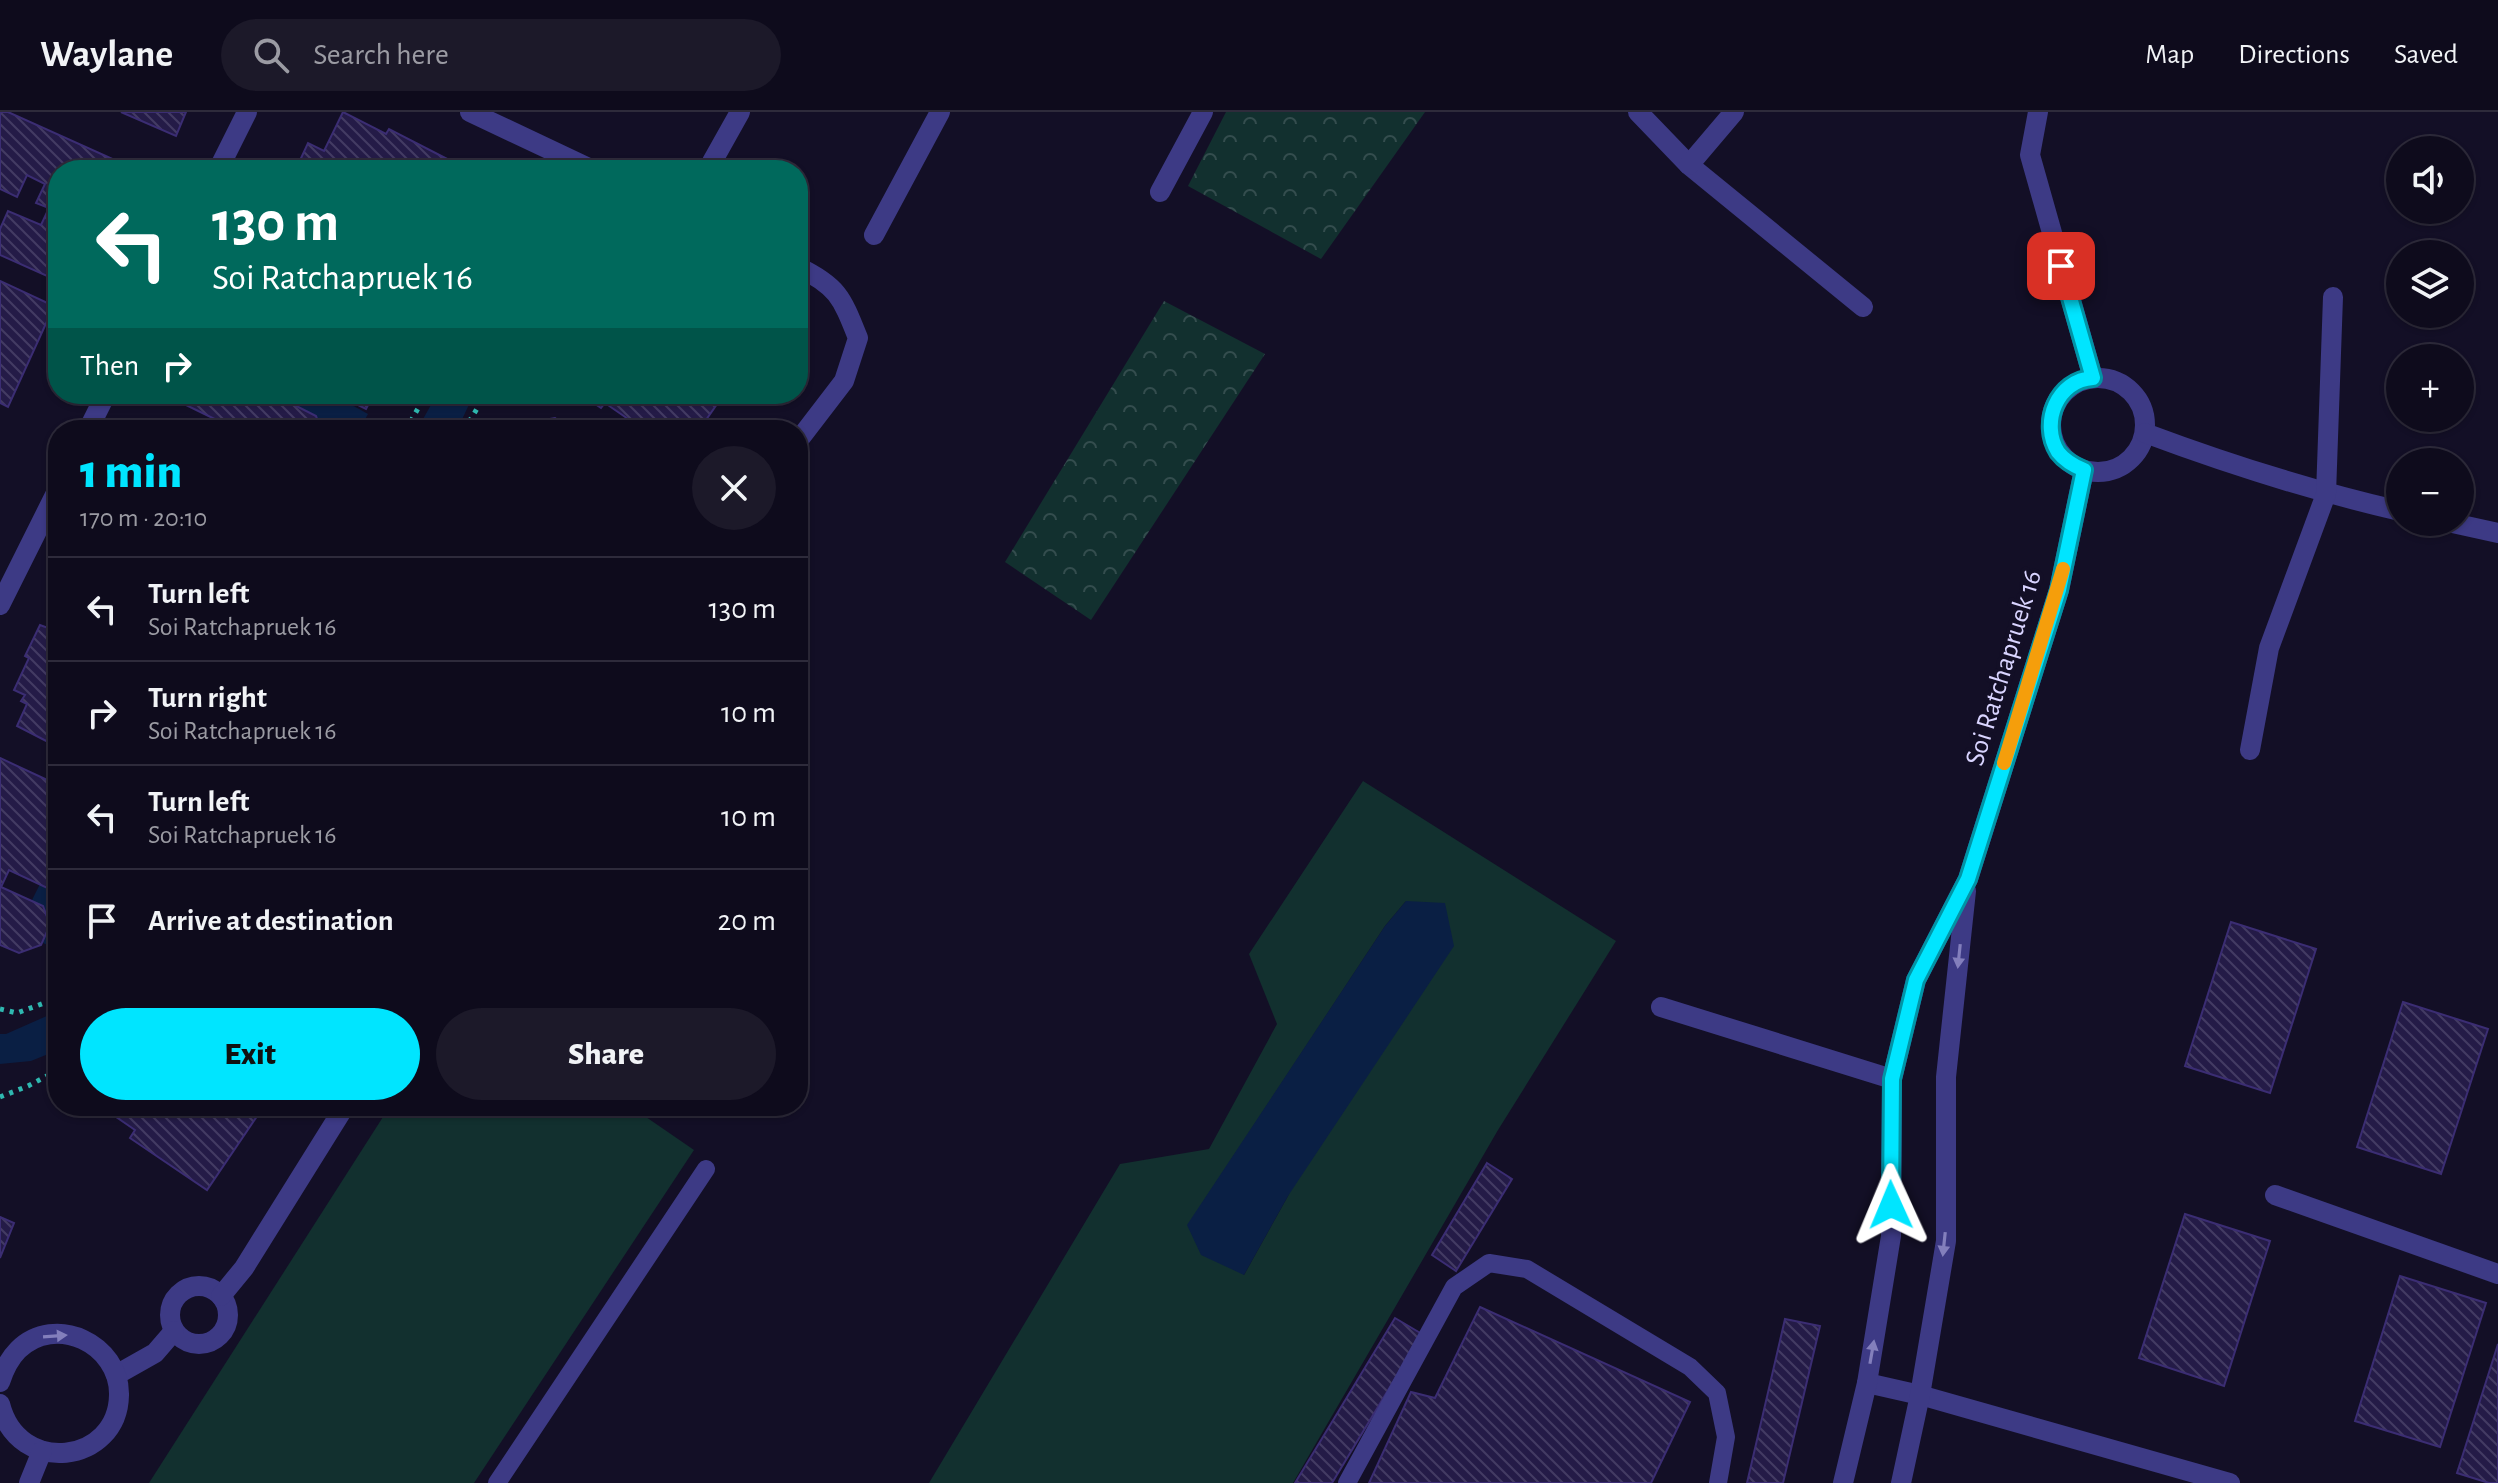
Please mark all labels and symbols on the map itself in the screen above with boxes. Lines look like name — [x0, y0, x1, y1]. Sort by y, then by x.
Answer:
pin — [2027, 232, 2095, 300]
street label: Soi Ratchapruek 16 — [1961, 567, 2047, 769]
one-way arrow — [1953, 944, 1966, 969]
position arrow — [1849, 1163, 1933, 1247]
one-way arrow — [1938, 1231, 1951, 1256]
one-way arrow — [43, 1329, 68, 1342]
one-way arrow — [1866, 1339, 1879, 1364]

